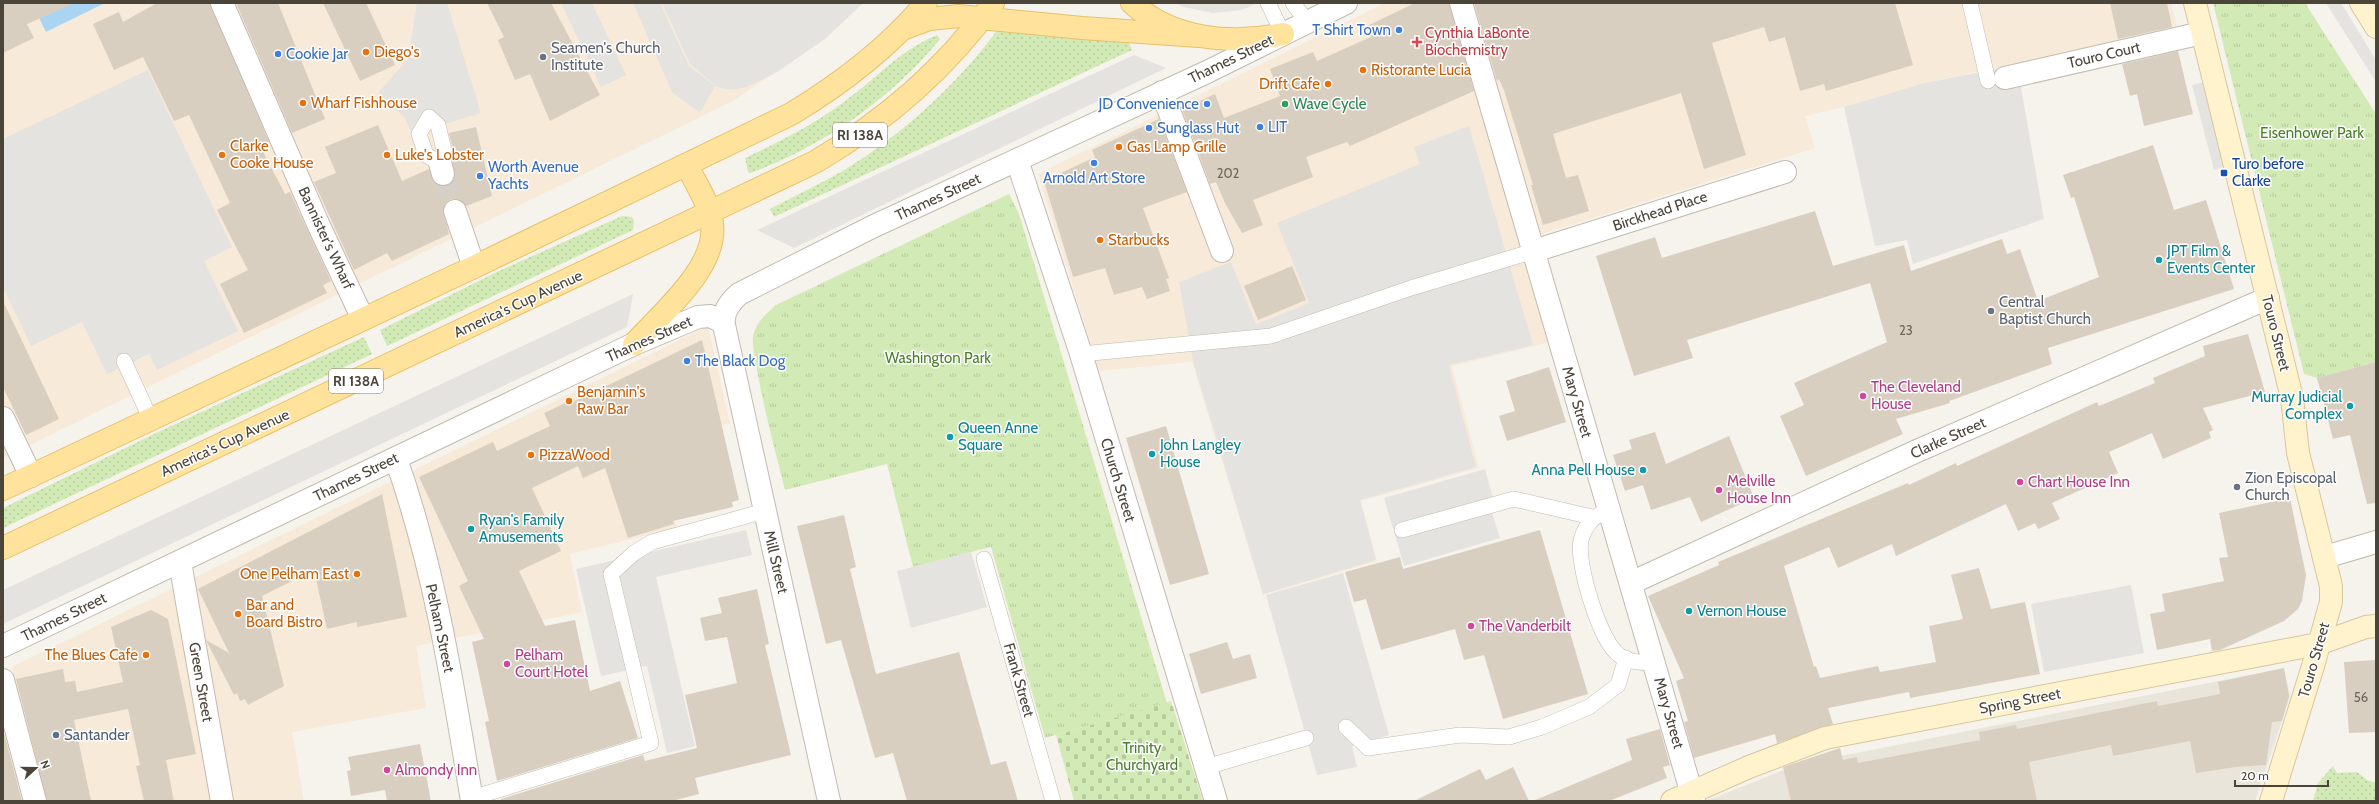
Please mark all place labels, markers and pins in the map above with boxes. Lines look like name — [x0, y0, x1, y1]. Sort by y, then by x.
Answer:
place label: T Shirt Town — [1312, 21, 1391, 39]
place label: Cynthia LaBonte Biochemistry — [1425, 24, 1530, 59]
marker: T Shirt Town — [1394, 25, 1404, 35]
marker: Cynthia LaBonte Biochemistry — [1412, 37, 1422, 47]
place label: Seamen's Church Institute — [551, 39, 660, 74]
place label: Diego's — [374, 43, 420, 61]
place label: Cookie Jar — [286, 45, 348, 63]
marker: Diego's — [361, 47, 371, 57]
marker: Cookie Jar — [273, 49, 283, 59]
marker: Seamen's Church Institute — [538, 52, 548, 62]
place label: Ristorante Lucia — [1371, 61, 1472, 79]
marker: Ristorante Lucia — [1358, 65, 1368, 75]
place label: Drift Cafe — [1259, 75, 1320, 93]
marker: Drift Cafe — [1323, 79, 1333, 89]
place label: Wharf Fishhouse — [311, 94, 417, 112]
place label: JD Convenience — [1097, 95, 1199, 113]
place label: Wave Cycle — [1293, 95, 1367, 113]
marker: Wharf Fishhouse — [298, 98, 308, 108]
marker: JD Convenience — [1202, 99, 1212, 109]
marker: Wave Cycle — [1280, 99, 1290, 109]
place label: LIT — [1268, 118, 1287, 136]
place label: Sunglass Hut — [1157, 119, 1239, 137]
marker: LIT — [1255, 122, 1265, 132]
marker: Sunglass Hut — [1144, 123, 1154, 133]
place label: Clarke Cooke House — [230, 137, 314, 172]
place label: Gas Lamp Grille — [1127, 138, 1226, 156]
marker: Gas Lamp Grille — [1114, 142, 1124, 152]
place label: Luke's Lobster — [395, 146, 484, 164]
marker: Clarke Cooke House — [217, 150, 227, 160]
marker: Luke's Lobster — [382, 150, 392, 160]
place label: Turo before Clarke — [2232, 155, 2304, 190]
place label: Worth Avenue Yachts — [487, 158, 579, 193]
marker: Arnold Art Store — [1089, 158, 1099, 168]
marker: Turo before Clarke — [2219, 168, 2229, 178]
place label: Arnold Art Store — [1043, 169, 1145, 187]
marker: Worth Avenue Yachts — [475, 171, 485, 181]
place label: Starbucks — [1108, 231, 1169, 249]
marker: Starbucks — [1095, 235, 1105, 245]
place label: JPT Film & Events Center — [2166, 242, 2256, 277]
marker: JPT Film & Events Center — [2154, 255, 2164, 265]
place label: Central Baptist Church — [1999, 293, 2091, 328]
marker: Central Baptist Church — [1986, 306, 1996, 316]
place label: The Black Dog — [695, 352, 786, 370]
marker: The Black Dog — [682, 356, 692, 366]
place label: The Cleveland House — [1871, 378, 1961, 413]
place label: Benjamin's Raw Bar — [577, 383, 645, 418]
place label: Murray Judicial Complex — [2251, 388, 2342, 423]
marker: The Cleveland House — [1858, 391, 1868, 401]
marker: Benjamin's Raw Bar — [564, 396, 574, 406]
marker: Murray Judicial Complex — [2345, 401, 2355, 411]
place label: Queen Anne Square — [958, 419, 1038, 454]
marker: Queen Anne Square — [945, 432, 955, 442]
place label: John Langley House — [1159, 436, 1241, 471]
place label: PizzaWood — [539, 446, 610, 464]
marker: John Langley House — [1147, 449, 1157, 459]
marker: PizzaWood — [526, 450, 536, 460]
place label: Anna Pell House — [1532, 461, 1635, 479]
marker: Anna Pell House — [1638, 465, 1648, 475]
place label: Zion Episcopal Church — [2245, 469, 2337, 504]
place label: Melville House Inn — [1727, 472, 1791, 507]
place label: Chart House Inn — [2028, 473, 2130, 491]
marker: Chart House Inn — [2015, 477, 2025, 487]
marker: Zion Episcopal Church — [2232, 482, 2242, 492]
marker: Melville House Inn — [1714, 485, 1724, 495]
place label: Ryan's Family Amusements — [479, 511, 565, 546]
marker: Ryan's Family Amusements — [466, 524, 476, 534]
place label: One Pelham East — [240, 565, 349, 583]
marker: One Pelham East — [352, 569, 362, 579]
place label: Bar and Board Bistro — [246, 596, 323, 631]
place label: Vernon House — [1697, 602, 1787, 620]
marker: Vernon House — [1684, 606, 1694, 616]
marker: Bar and Board Bistro — [233, 609, 243, 619]
place label: The Vanderbilt — [1479, 617, 1571, 635]
marker: The Vanderbilt — [1466, 621, 1476, 631]
place label: The Blues Cafe — [45, 646, 138, 664]
place label: Pelham Court Hotel — [515, 646, 589, 681]
marker: The Blues Cafe — [141, 650, 151, 660]
marker: Pelham Court Hotel — [502, 659, 512, 669]
place label: Santander — [64, 726, 130, 744]
marker: Santander — [51, 730, 61, 740]
place label: Almondy Inn — [395, 761, 477, 779]
marker: Almondy Inn — [382, 765, 392, 775]

